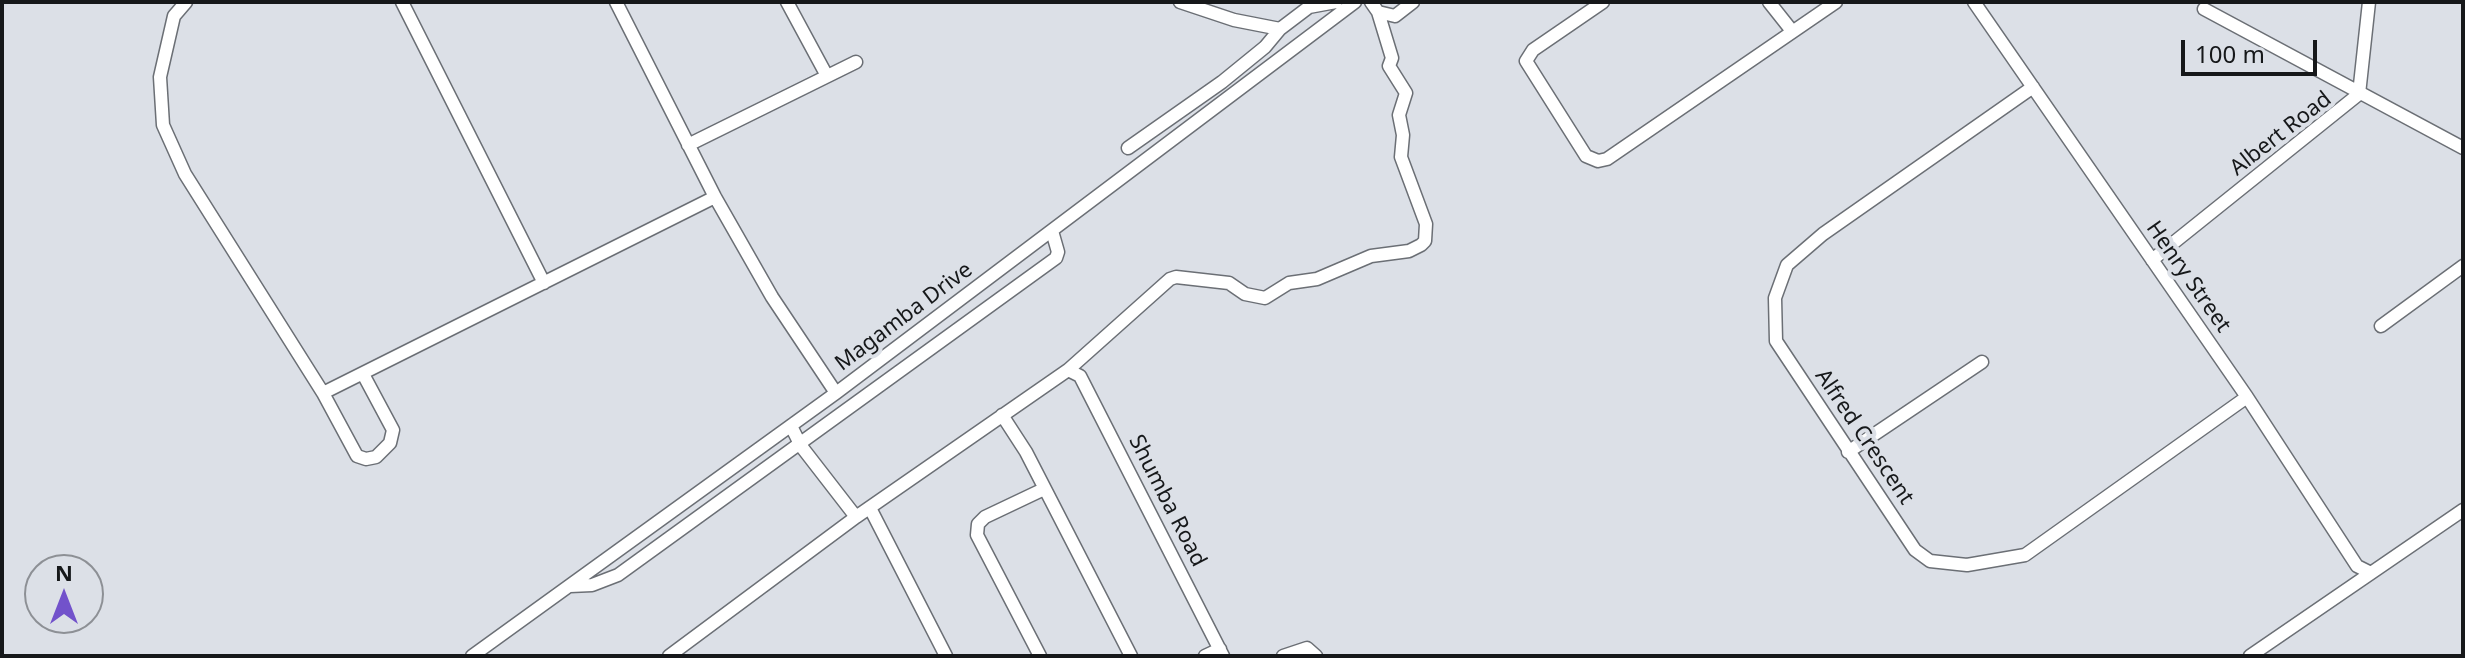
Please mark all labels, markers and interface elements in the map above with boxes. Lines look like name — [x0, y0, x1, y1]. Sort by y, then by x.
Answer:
scale bar — [2185, 24, 2321, 74]
text: 100 m — [2195, 37, 2265, 70]
street label: Albert Road — [2225, 86, 2337, 182]
street label: Henry Street — [2140, 216, 2236, 338]
street label: Magamba Drive — [830, 257, 978, 377]
street label: Alfred Crescent — [1809, 364, 1919, 510]
street label: Shumba Road — [1122, 431, 1212, 571]
north arrow — [24, 554, 104, 634]
text: N — [55, 557, 73, 587]

